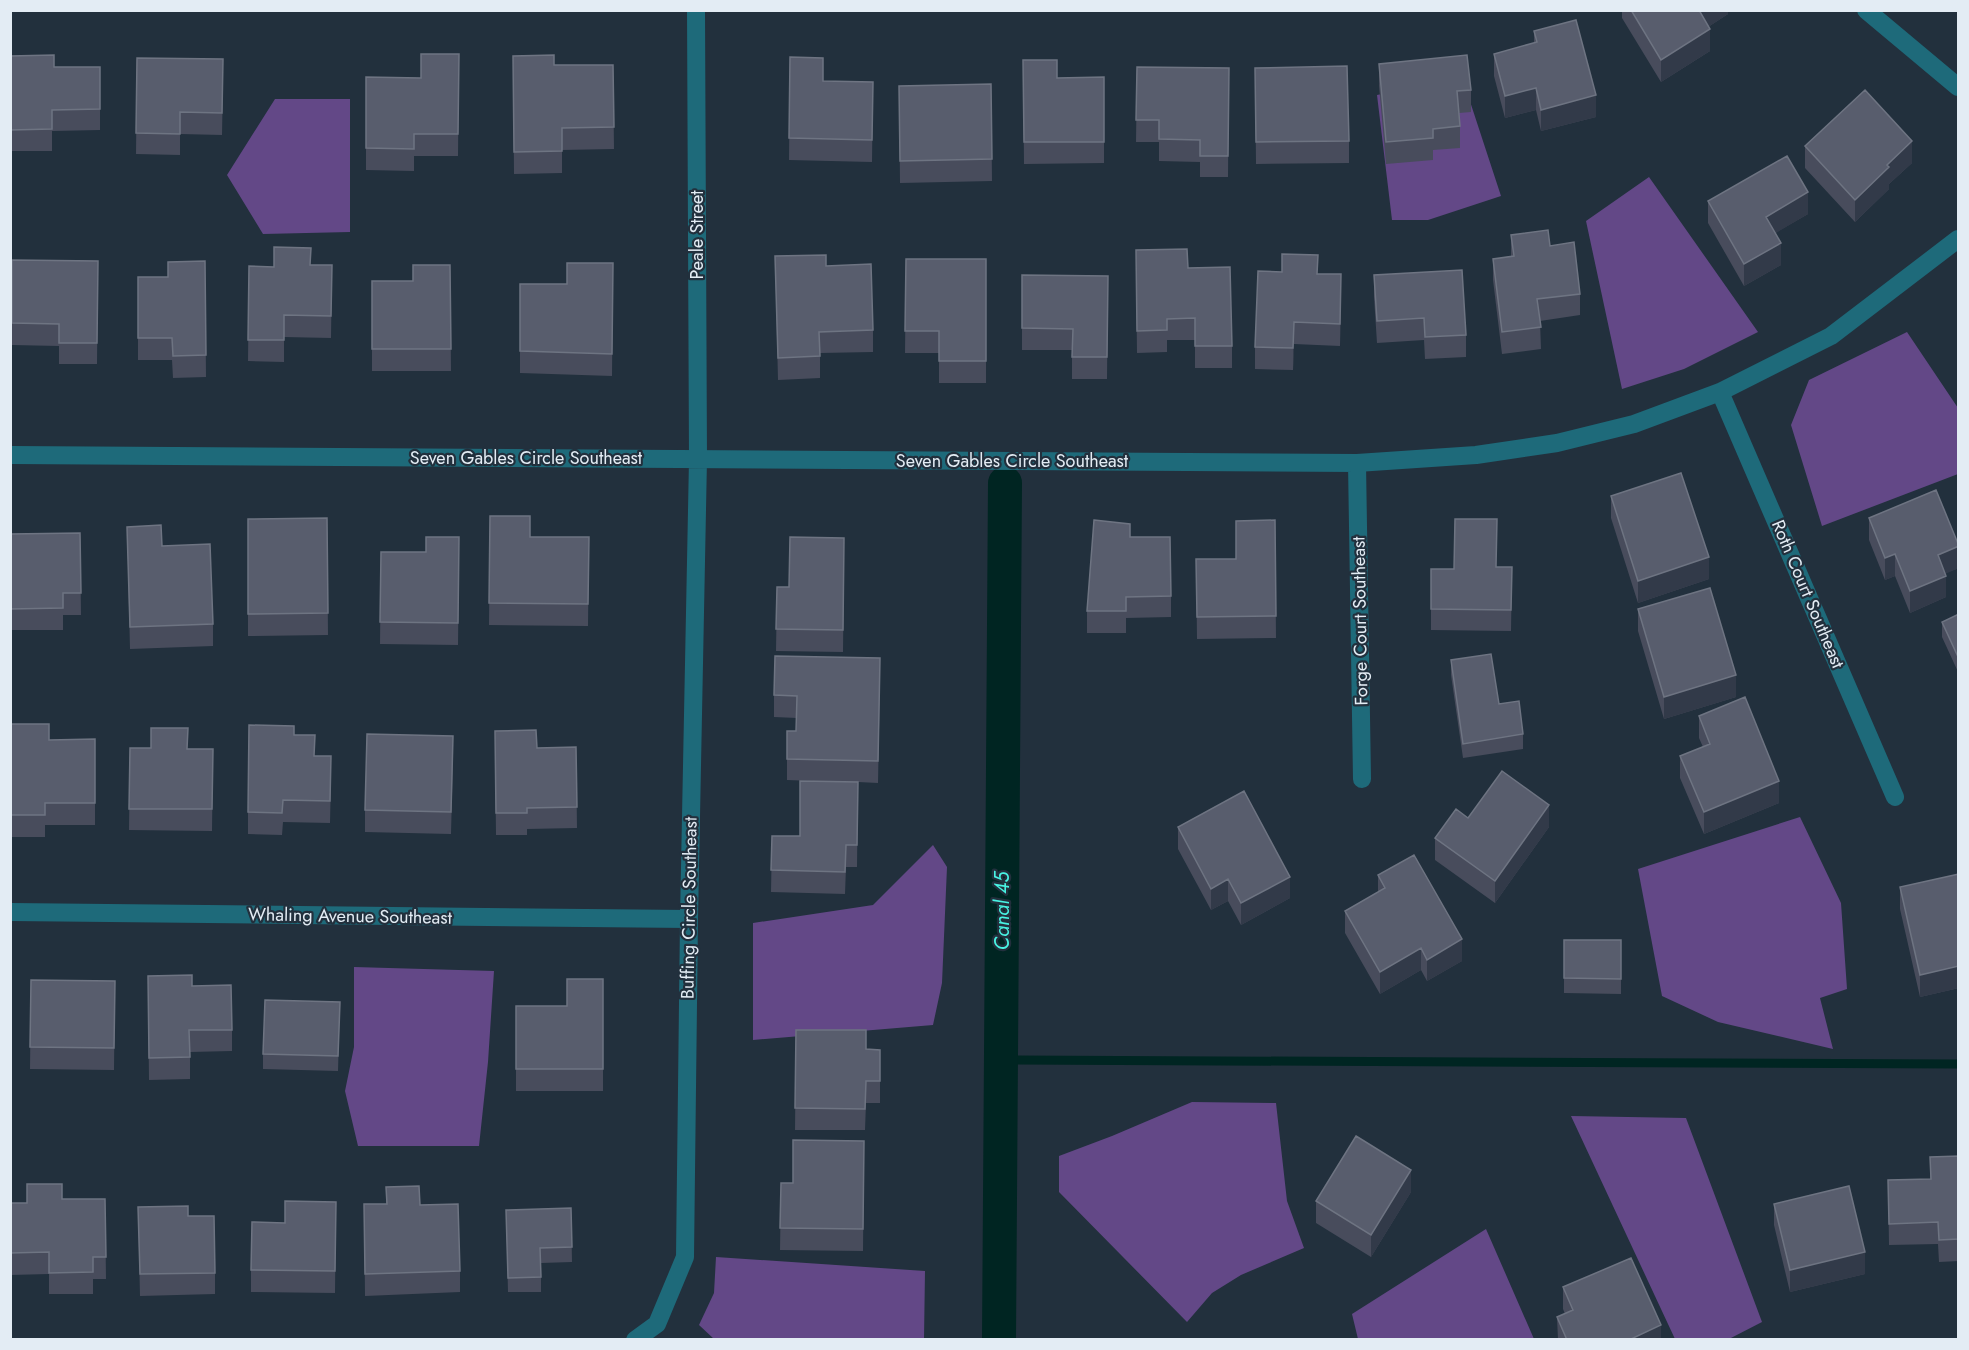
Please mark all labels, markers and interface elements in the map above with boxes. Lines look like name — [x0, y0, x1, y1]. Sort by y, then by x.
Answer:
street label: Peale Street — [684, 190, 710, 280]
street label: Seven Gables Circle Southeast — [410, 445, 643, 471]
street label: Seven Gables Circle Southeast — [896, 448, 1129, 474]
street label: Roth Court Southeast — [1765, 516, 1851, 673]
street label: Forge Court Southeast — [1346, 536, 1374, 706]
street label: Buffing Circle Southeast — [674, 816, 704, 999]
water label: Canal 45 — [988, 871, 1017, 950]
street label: Whaling Avenue Southeast — [248, 901, 453, 931]

